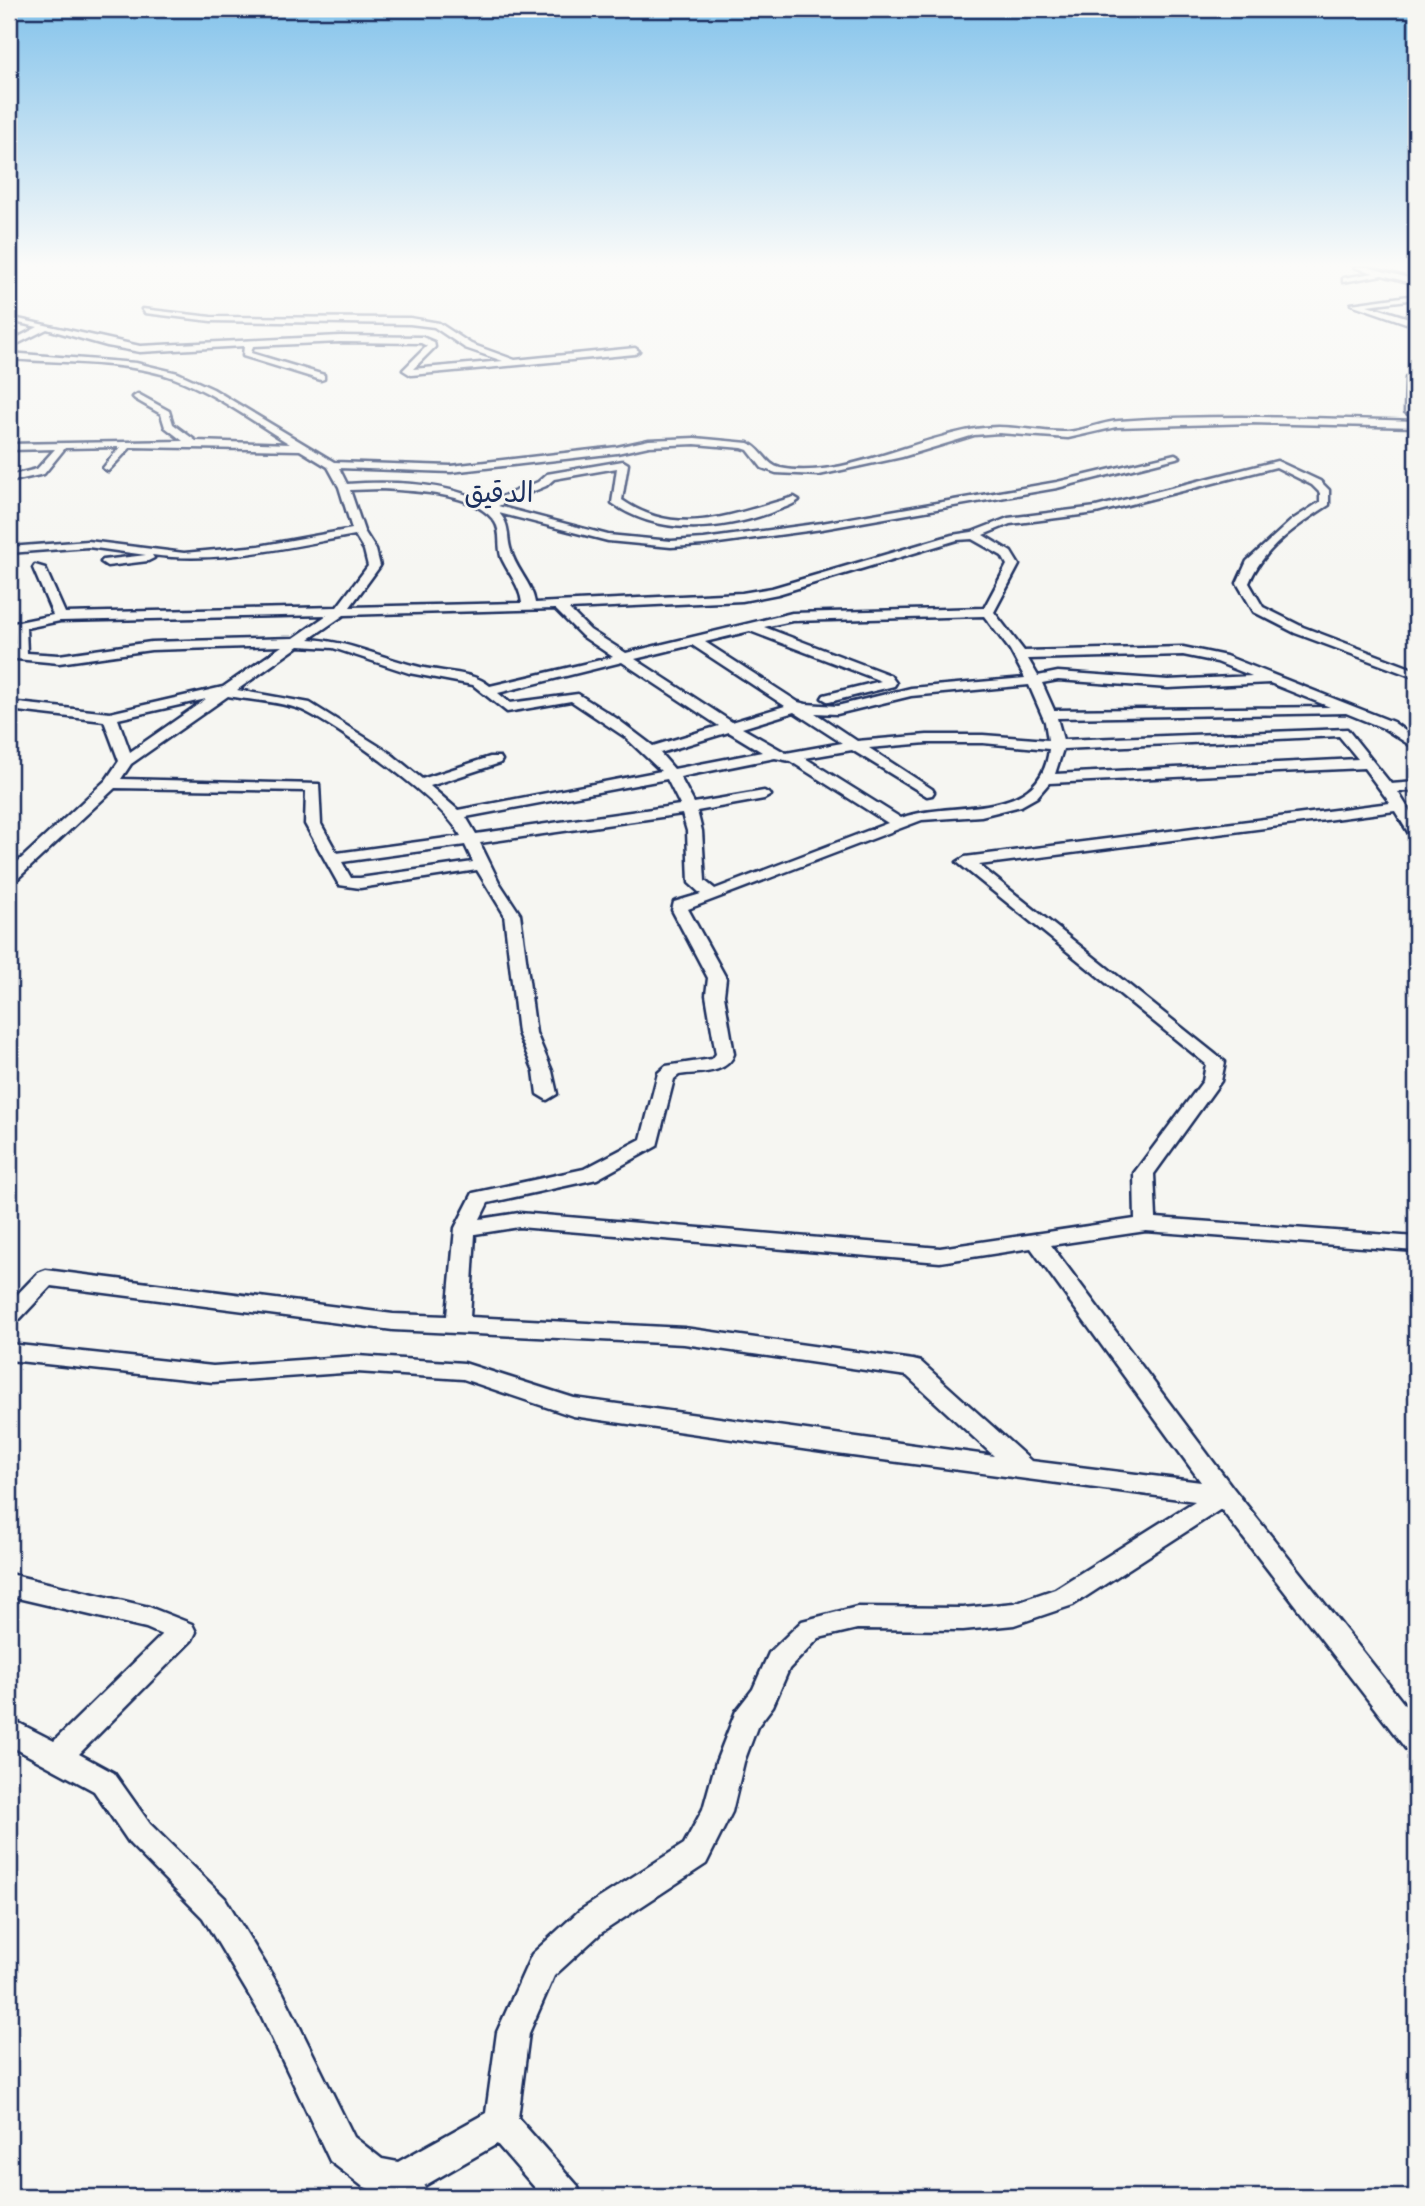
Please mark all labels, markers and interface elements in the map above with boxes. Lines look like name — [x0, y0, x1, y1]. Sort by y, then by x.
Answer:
district label: الدقيق — [464, 475, 534, 516]

